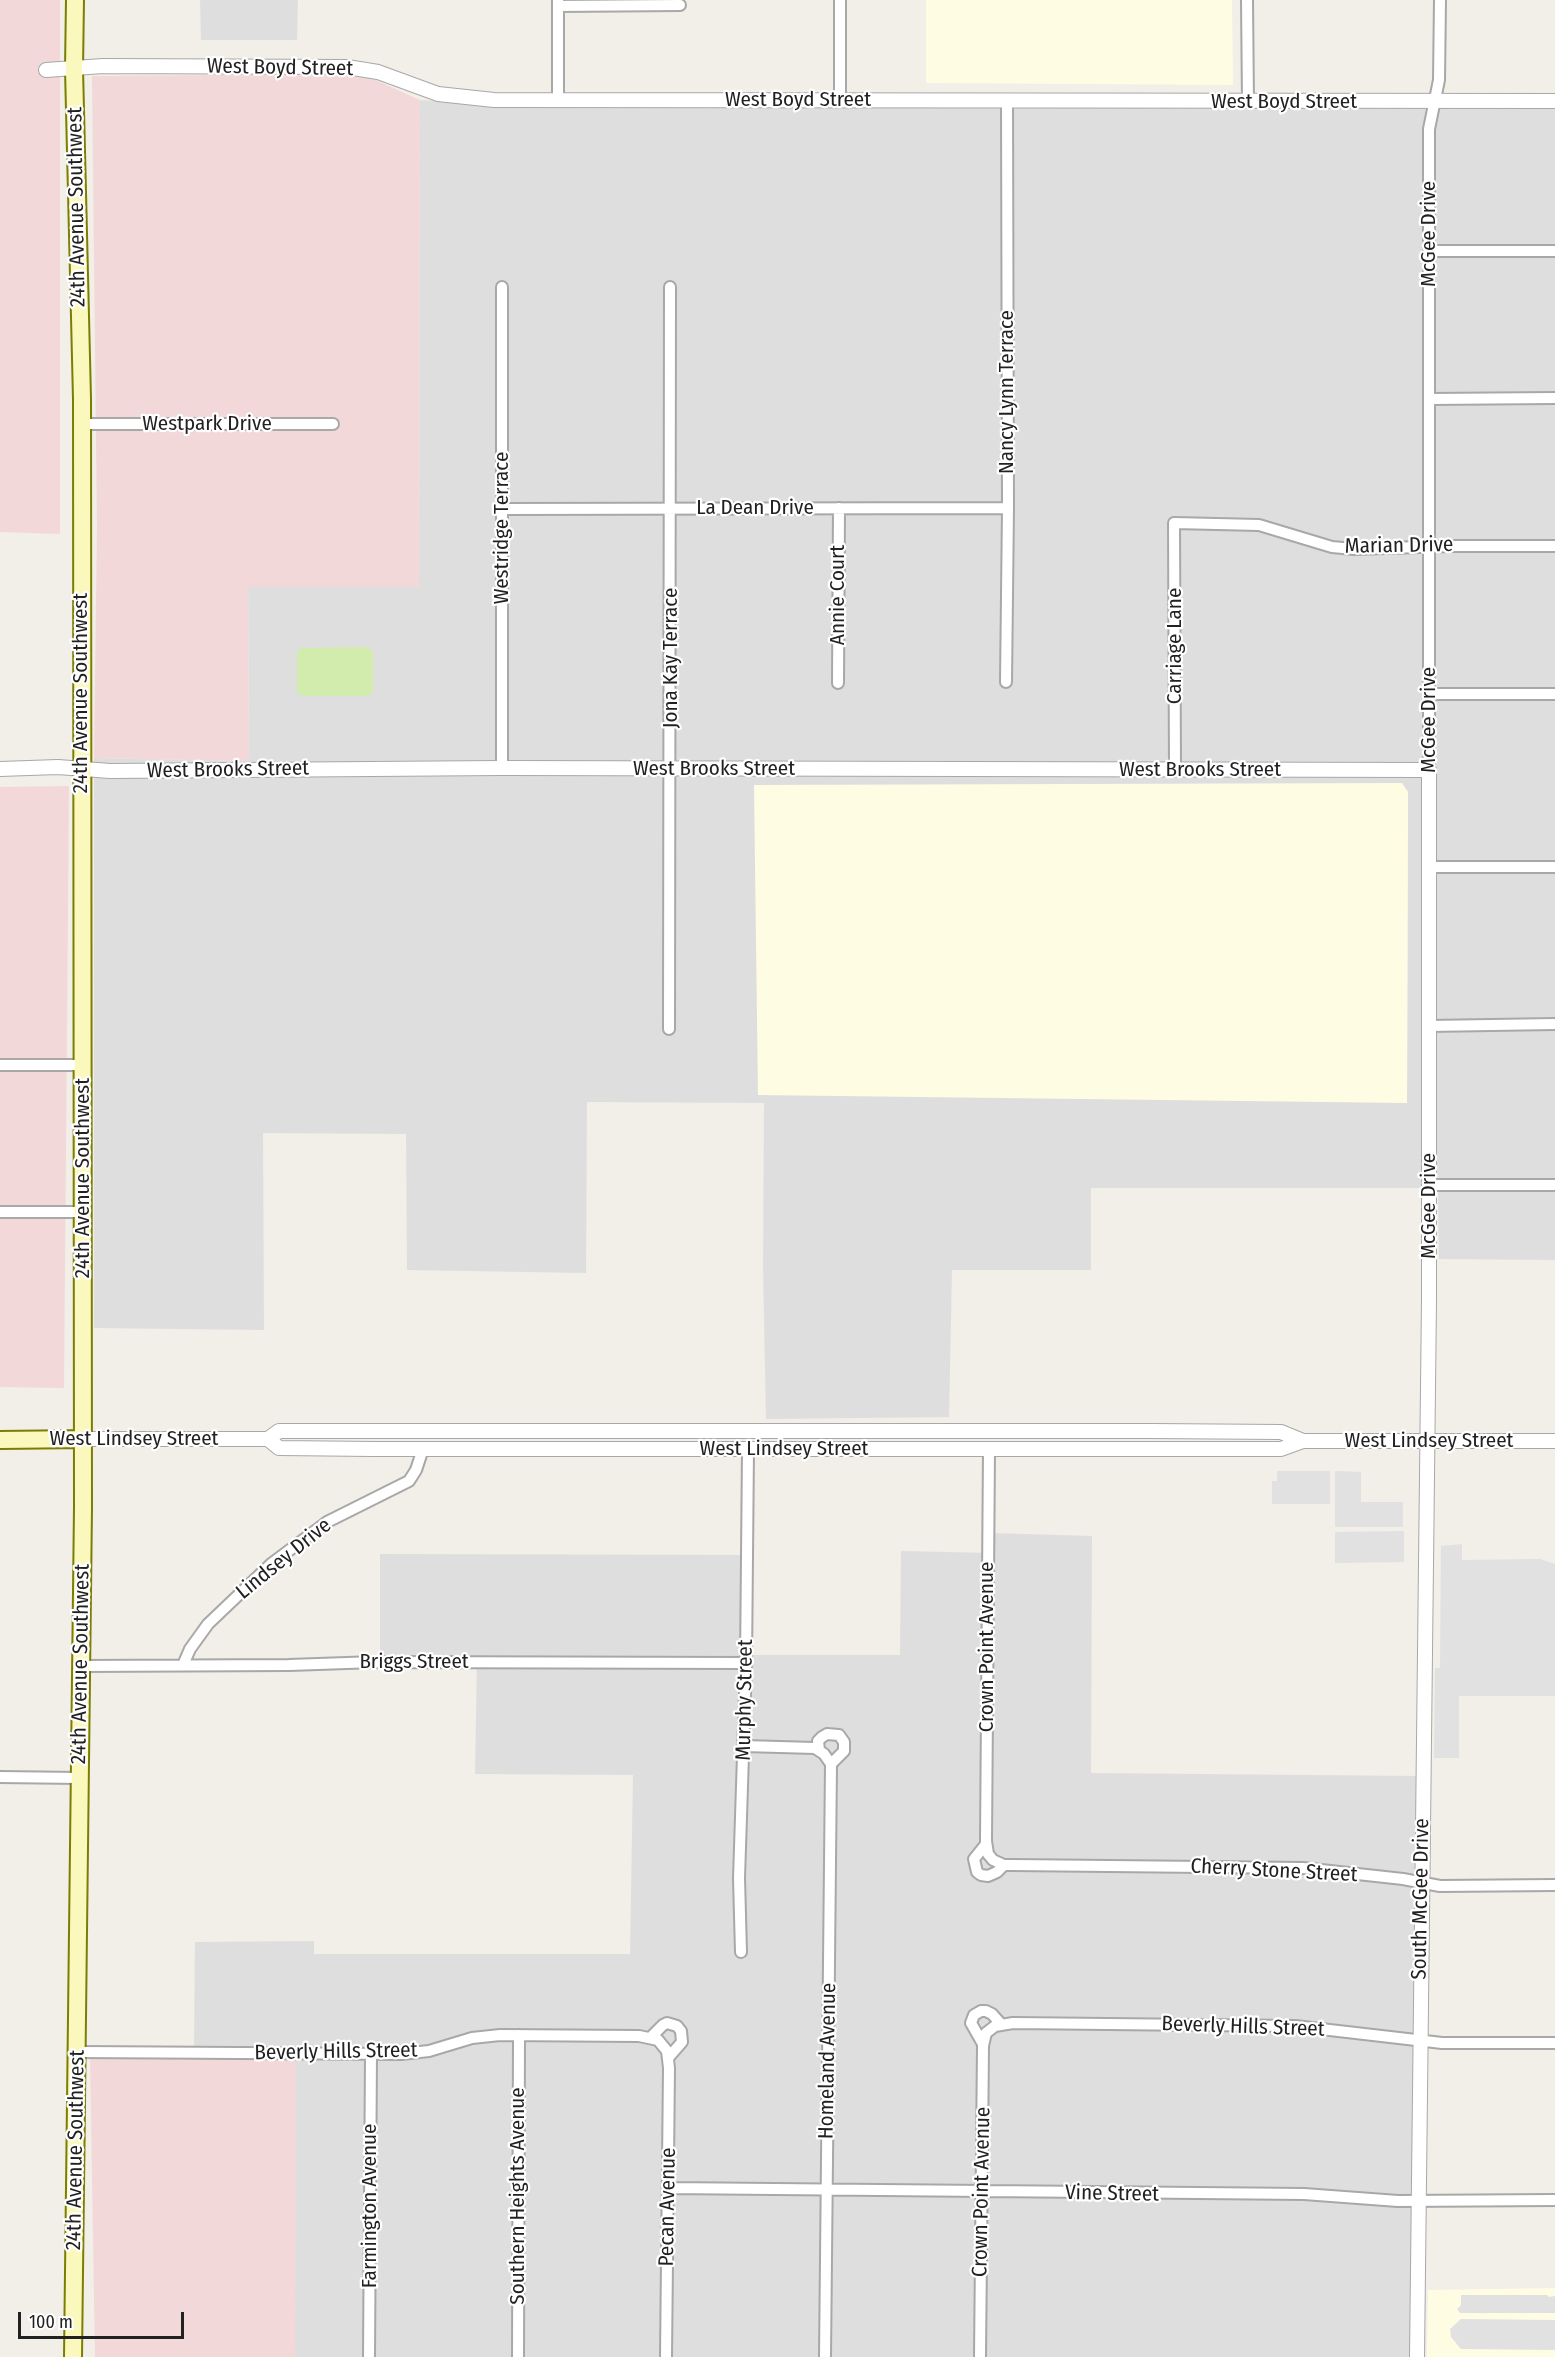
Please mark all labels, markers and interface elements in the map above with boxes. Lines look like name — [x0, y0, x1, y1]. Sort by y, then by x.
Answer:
street label: West Boyd Street — [207, 54, 353, 82]
street label: West Boyd Street — [725, 87, 871, 113]
street label: West Boyd Street — [1211, 89, 1357, 115]
street label: 24th Avenue Southwest — [63, 107, 91, 307]
street label: McGee Drive — [1416, 181, 1442, 287]
street label: Nancy Lynn Terrace — [994, 310, 1020, 474]
street label: Westpark Drive — [142, 411, 272, 437]
street label: Westridge Terrace — [489, 452, 515, 604]
street label: La Dean Drive — [696, 495, 814, 521]
street label: Marian Drive — [1344, 532, 1454, 560]
street label: Annie Court — [825, 545, 851, 645]
street label: Jona Kay Terrace — [658, 588, 684, 728]
street label: Carriage Lane — [1162, 588, 1188, 704]
street label: 24th Avenue Southwest — [68, 593, 94, 793]
street label: McGee Drive — [1416, 667, 1442, 773]
street label: West Brooks Street — [147, 756, 309, 784]
street label: West Brooks Street — [633, 756, 795, 782]
street label: West Brooks Street — [1119, 757, 1281, 783]
street label: 24th Avenue Southwest — [70, 1078, 96, 1278]
street label: McGee Drive — [1416, 1153, 1442, 1259]
street label: West Lindsey Street — [50, 1426, 218, 1452]
street label: West Lindsey Street — [1345, 1428, 1513, 1454]
street label: West Lindsey Street — [700, 1436, 868, 1462]
street label: Lindsey Drive — [231, 1513, 337, 1605]
street label: Crown Point Avenue — [974, 1562, 1000, 1732]
street label: 24th Avenue Southwest — [67, 1564, 95, 1764]
street label: Murphy Street — [731, 1639, 759, 1761]
street label: Briggs Street — [359, 1649, 469, 1675]
street label: South McGee Drive — [1407, 1818, 1435, 1980]
street label: Cherry Stone Street — [1190, 1854, 1358, 1888]
street label: Homeland Avenue — [814, 1983, 842, 2139]
street label: Beverly Hills Street — [1161, 2012, 1325, 2042]
street label: Beverly Hills Street — [254, 2038, 418, 2066]
street label: 24th Avenue Southwest — [62, 2050, 90, 2250]
street label: Southern Heights Avenue — [505, 2087, 531, 2305]
street label: Crown Point Avenue — [968, 2107, 996, 2277]
street label: Farmington Avenue — [357, 2124, 383, 2288]
street label: Pecan Avenue — [654, 2147, 682, 2267]
street label: Vine Street — [1065, 2181, 1159, 2207]
scale bar — [21, 2300, 188, 2338]
text: 100 m — [29, 2311, 73, 2333]

